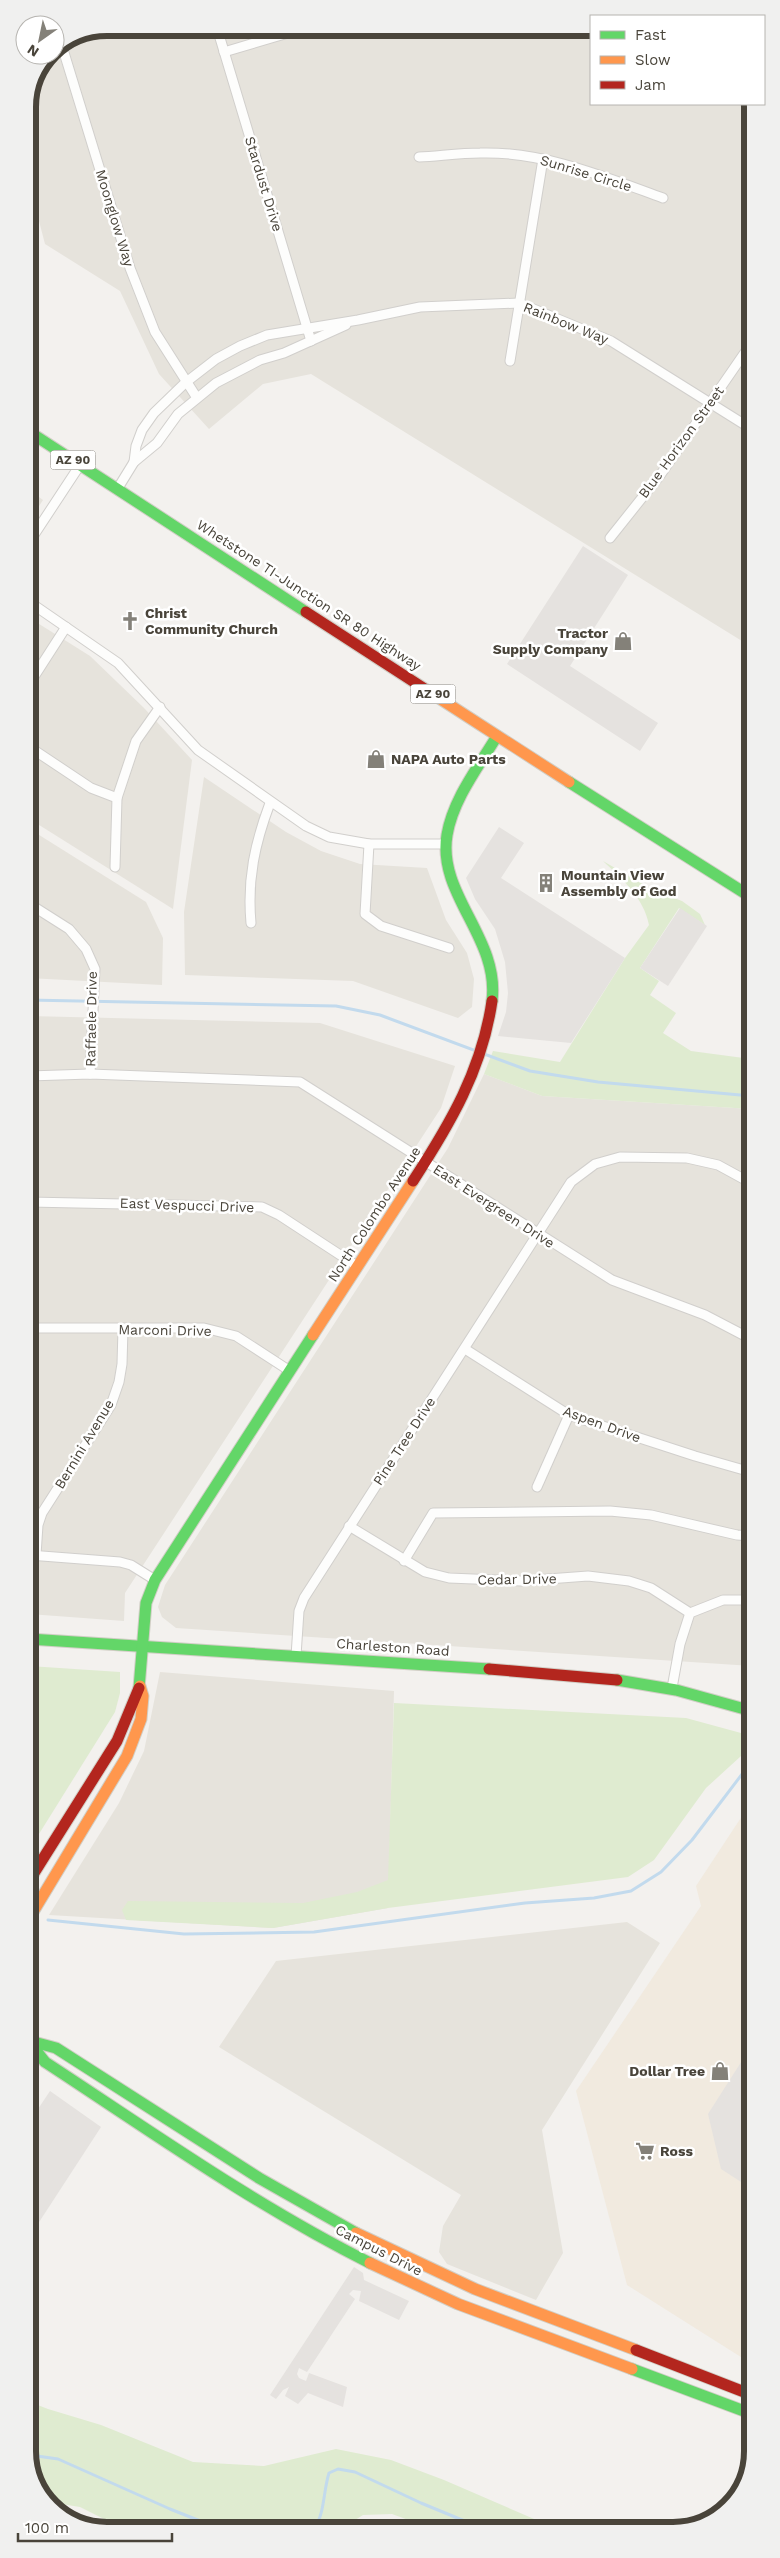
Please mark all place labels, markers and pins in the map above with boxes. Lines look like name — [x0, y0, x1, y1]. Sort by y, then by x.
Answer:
place label: Christ Community Church — [145, 605, 278, 637]
church icon: Christ Community Church — [119, 610, 141, 632]
place label: Tractor Supply Company — [493, 625, 608, 657]
shop icon: Tractor Supply Company — [612, 630, 634, 652]
shop icon: NAPA Auto Parts — [365, 748, 387, 770]
place label: NAPA Auto Parts — [391, 751, 506, 767]
place label: Mountain View Assembly of God — [561, 867, 677, 899]
building icon: Mountain View Assembly of God — [535, 872, 557, 894]
shop icon: Dollar Tree — [709, 2060, 731, 2082]
place label: Dollar Tree — [629, 2063, 705, 2079]
supermarket icon: Ross — [634, 2140, 656, 2162]
place label: Ross — [660, 2143, 693, 2159]

